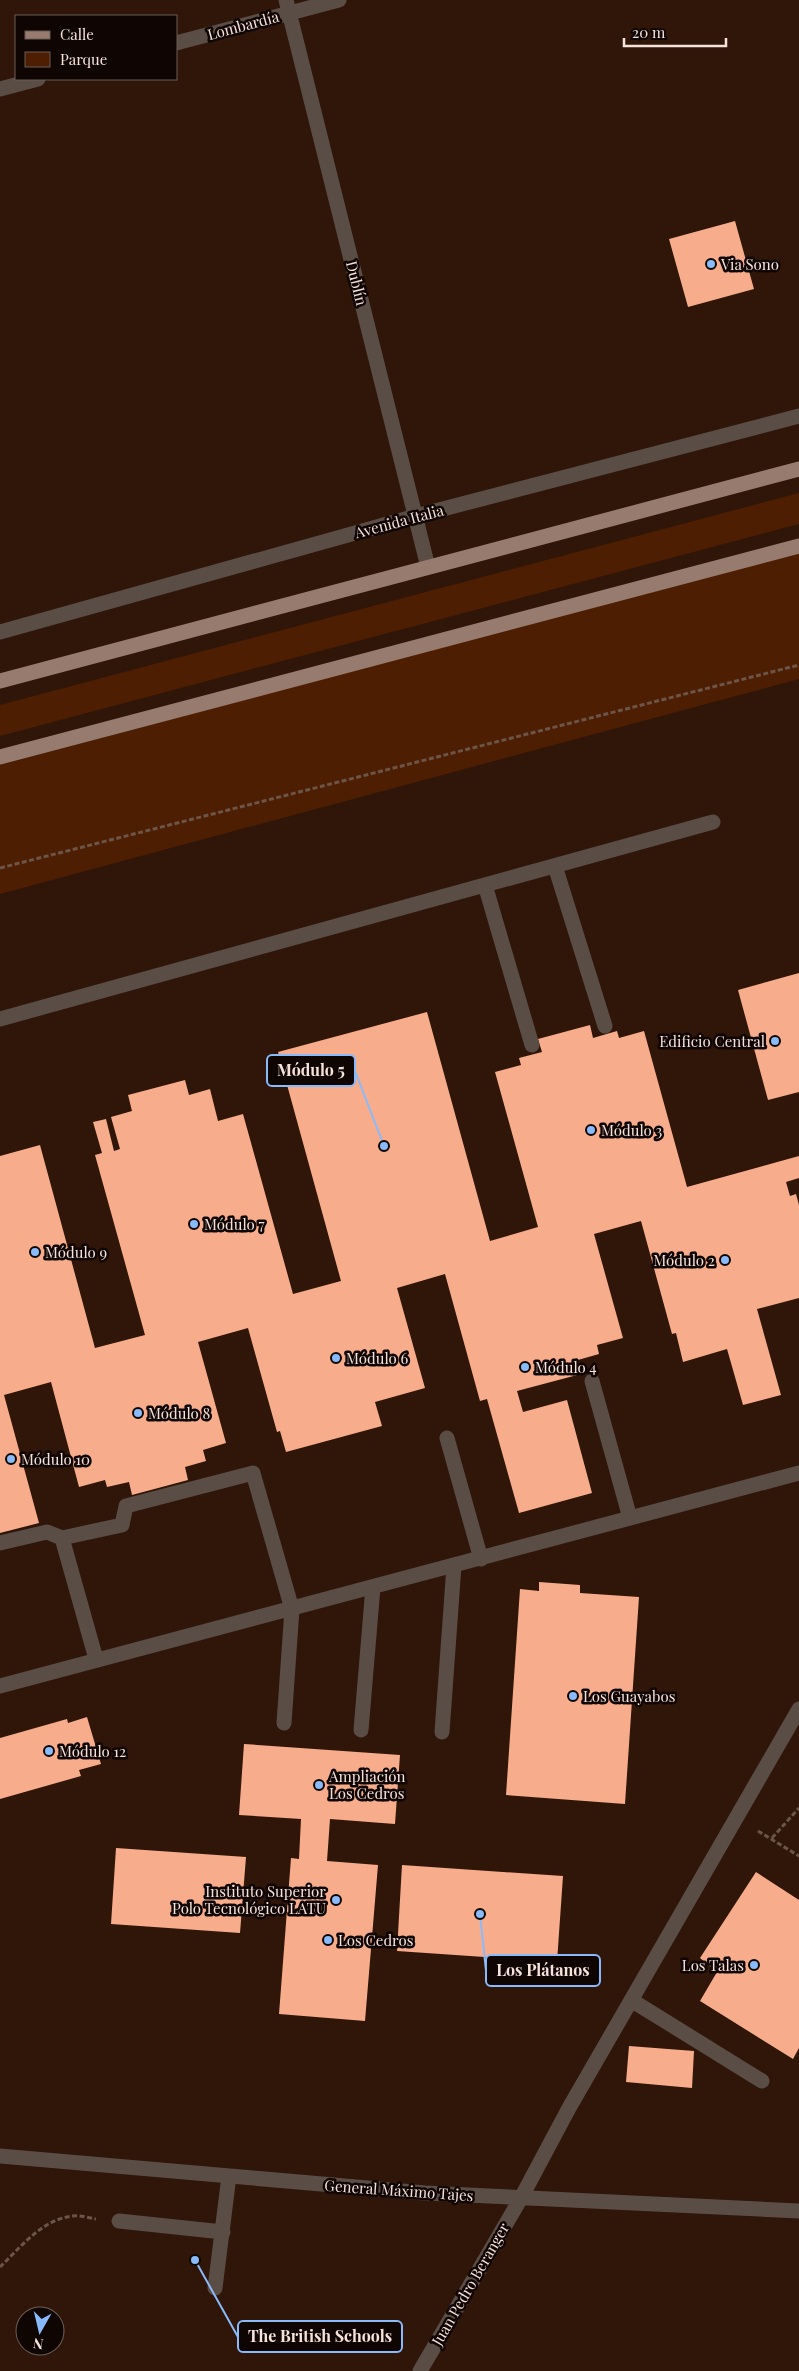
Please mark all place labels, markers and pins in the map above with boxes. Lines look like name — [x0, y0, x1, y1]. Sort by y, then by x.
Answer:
place label: Via Sono — [720, 254, 779, 274]
marker: Via Sono — [705, 258, 717, 270]
place label: Edificio Central — [659, 1031, 765, 1051]
marker: Edificio Central — [769, 1035, 781, 1047]
callout: Módulo 5 — [267, 1055, 355, 1086]
place label: Módulo 3 — [601, 1120, 663, 1140]
marker: Módulo 3 — [585, 1124, 597, 1136]
place label: Módulo 7 — [204, 1214, 265, 1234]
marker: Módulo 7 — [188, 1218, 200, 1230]
place label: Módulo 9 — [45, 1242, 107, 1262]
marker: Módulo 9 — [29, 1246, 41, 1258]
place label: Módulo 2 — [653, 1250, 715, 1270]
marker: Módulo 2 — [719, 1254, 731, 1266]
place label: Módulo 6 — [346, 1348, 409, 1368]
marker: Módulo 6 — [330, 1352, 342, 1364]
place label: Módulo 4 — [535, 1357, 597, 1377]
marker: Módulo 4 — [519, 1361, 531, 1373]
place label: Módulo 8 — [148, 1403, 211, 1423]
marker: Módulo 8 — [132, 1407, 144, 1419]
place label: Módulo 10 — [21, 1449, 90, 1469]
marker: Módulo 10 — [5, 1453, 17, 1465]
place label: Los Guayabos — [583, 1686, 675, 1706]
marker: Los Guayabos — [567, 1690, 579, 1702]
place label: Módulo 12 — [59, 1741, 126, 1761]
marker: Módulo 12 — [43, 1745, 55, 1757]
place label: Ampliación Los Cedros — [328, 1766, 406, 1803]
marker: Ampliación Los Cedros — [313, 1779, 325, 1791]
place label: Instituto Superior Polo Tecnológico LATU — [172, 1881, 326, 1918]
marker: Instituto Superior Polo Tecnológico LATU — [330, 1894, 342, 1906]
place label: Los Cedros — [338, 1930, 413, 1950]
marker: Los Cedros — [322, 1934, 334, 1946]
callout: Los Plátanos — [486, 1955, 600, 1986]
place label: Los Talas — [682, 1955, 744, 1975]
marker: Los Talas — [748, 1959, 760, 1971]
callout: The British Schools — [238, 2321, 402, 2352]

